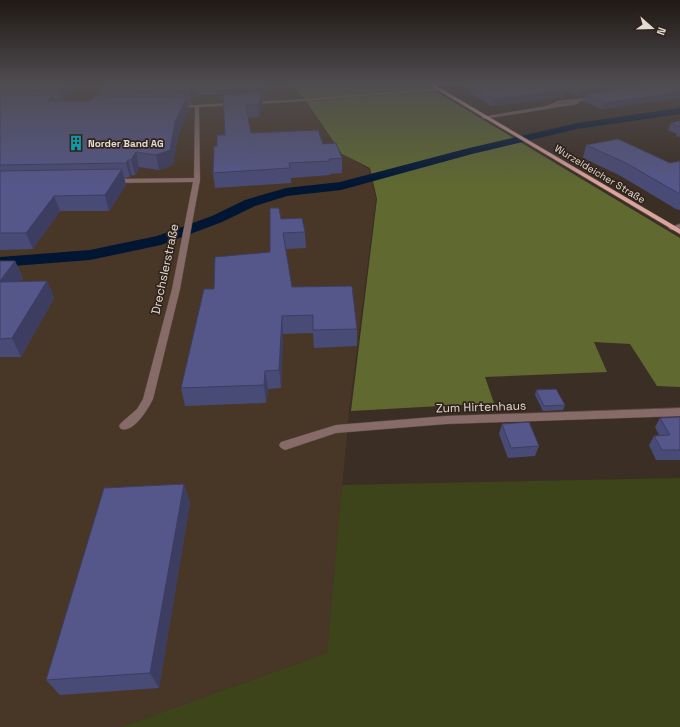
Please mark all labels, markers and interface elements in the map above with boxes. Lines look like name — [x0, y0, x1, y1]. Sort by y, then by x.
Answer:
north arrow — [632, 8, 672, 48]
text: N — [654, 26, 669, 37]
building icon: Norder Band AG — [67, 134, 85, 152]
place label: Norder Band AG — [88, 137, 164, 150]
street label: Wurzeldeicher Straße — [552, 142, 648, 206]
street label: Drechslerstraße — [148, 222, 182, 316]
street label: Zum Hirtenhaus — [435, 397, 527, 417]

